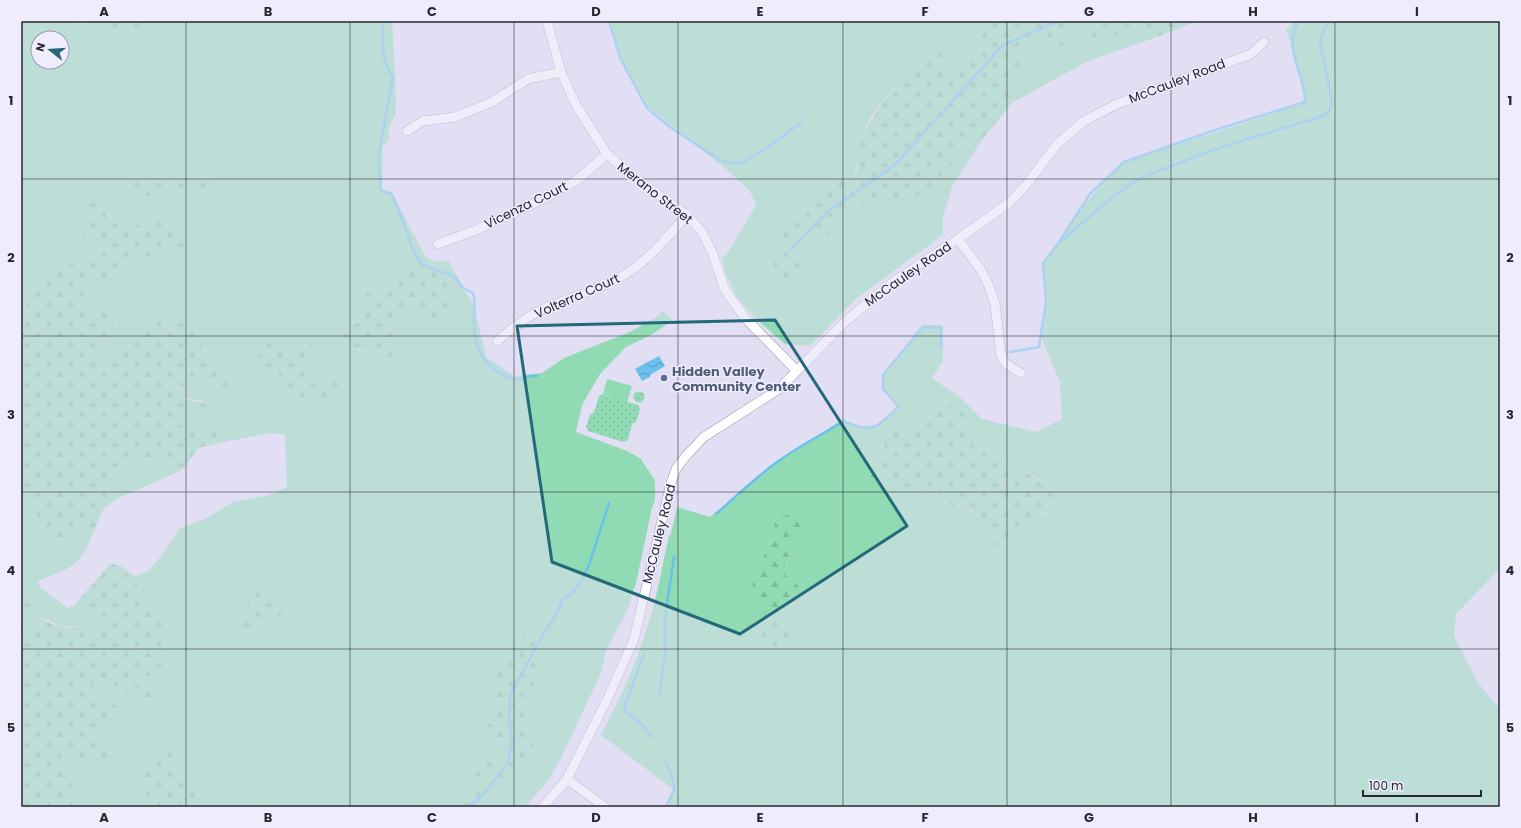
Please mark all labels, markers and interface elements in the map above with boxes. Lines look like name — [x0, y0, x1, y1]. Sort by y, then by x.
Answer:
text: A — [99, 2, 109, 21]
text: B — [264, 2, 273, 21]
text: C — [427, 2, 437, 21]
text: D — [591, 2, 601, 21]
text: E — [756, 2, 764, 21]
text: F — [921, 2, 929, 21]
text: G — [1084, 2, 1094, 21]
text: H — [1248, 2, 1258, 21]
text: I — [1415, 2, 1419, 21]
north arrow — [30, 30, 70, 70]
text: N — [32, 41, 49, 53]
street label: McCauley Road — [1126, 54, 1228, 108]
text: 1 — [9, 91, 13, 110]
text: 1 — [1508, 91, 1512, 110]
street label: Merano Street — [613, 157, 697, 229]
street label: Vicenza Court — [481, 176, 571, 233]
street label: McCauley Road — [861, 237, 955, 311]
text: 2 — [7, 248, 15, 267]
text: 2 — [1506, 248, 1514, 267]
street label: Volterra Court — [531, 269, 623, 323]
place label: Hidden Valley Community Center — [672, 362, 801, 396]
marker: Hidden Valley Community Center — [659, 373, 669, 383]
text: 3 — [7, 405, 15, 424]
text: 3 — [1506, 405, 1514, 424]
street label: McCauley Road — [637, 482, 681, 586]
text: 4 — [7, 561, 16, 580]
text: 4 — [1506, 561, 1515, 580]
text: 5 — [7, 718, 15, 737]
text: 5 — [1506, 718, 1514, 737]
scale bar — [1363, 772, 1481, 798]
text: 100 m — [1369, 777, 1403, 794]
text: A — [99, 808, 109, 827]
text: B — [264, 808, 273, 827]
text: C — [427, 808, 437, 827]
text: D — [591, 808, 601, 827]
text: E — [756, 808, 764, 827]
text: F — [921, 808, 929, 827]
text: G — [1084, 808, 1094, 827]
text: H — [1248, 808, 1258, 827]
text: I — [1415, 808, 1419, 827]

